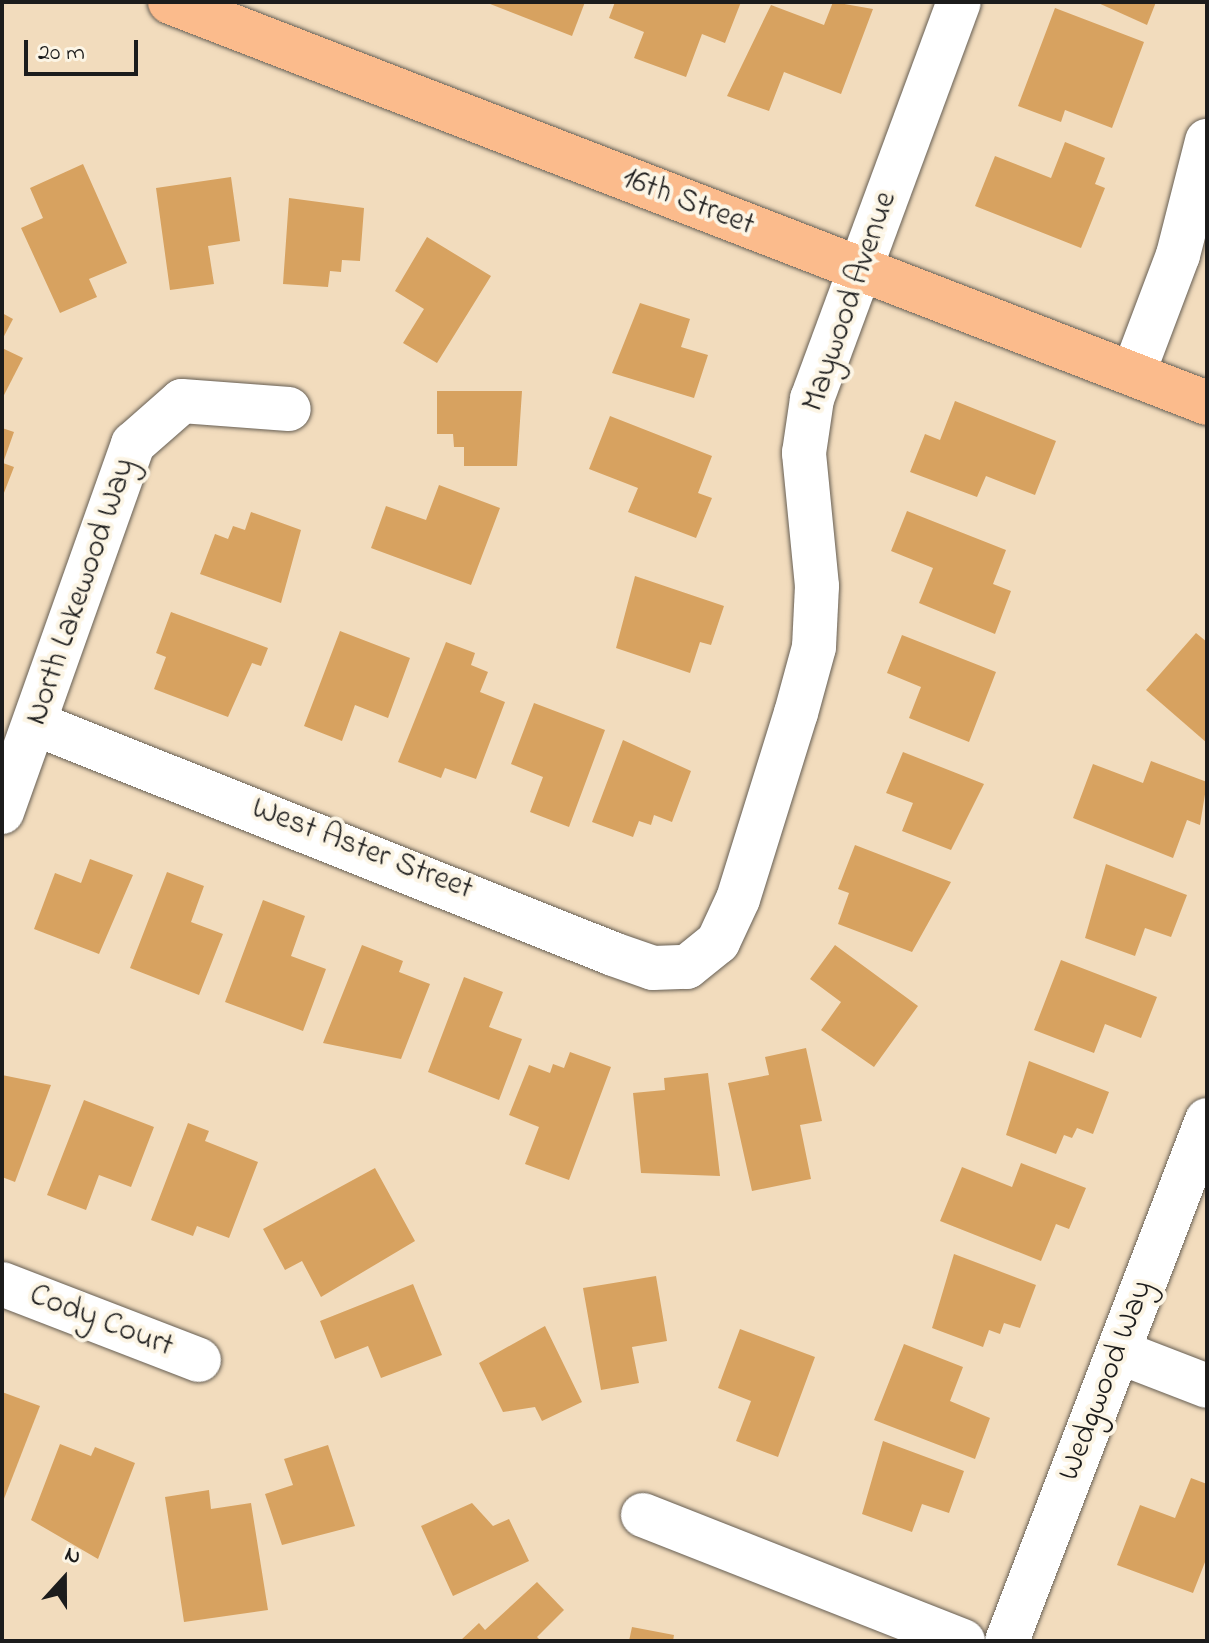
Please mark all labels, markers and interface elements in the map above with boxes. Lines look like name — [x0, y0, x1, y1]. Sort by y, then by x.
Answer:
scale bar — [28, 24, 142, 74]
text: 20 m — [38, 36, 85, 71]
street label: 16th Street — [616, 160, 760, 246]
street label: Maywood Avenue — [795, 187, 907, 417]
street label: North Lakewood Way — [18, 454, 146, 730]
street label: West Aster Street — [246, 790, 478, 910]
street label: Wedgwood Way — [1051, 1275, 1163, 1487]
street label: Cody Court — [24, 1277, 178, 1367]
north arrow — [24, 1539, 104, 1619]
text: N — [60, 1539, 85, 1574]

